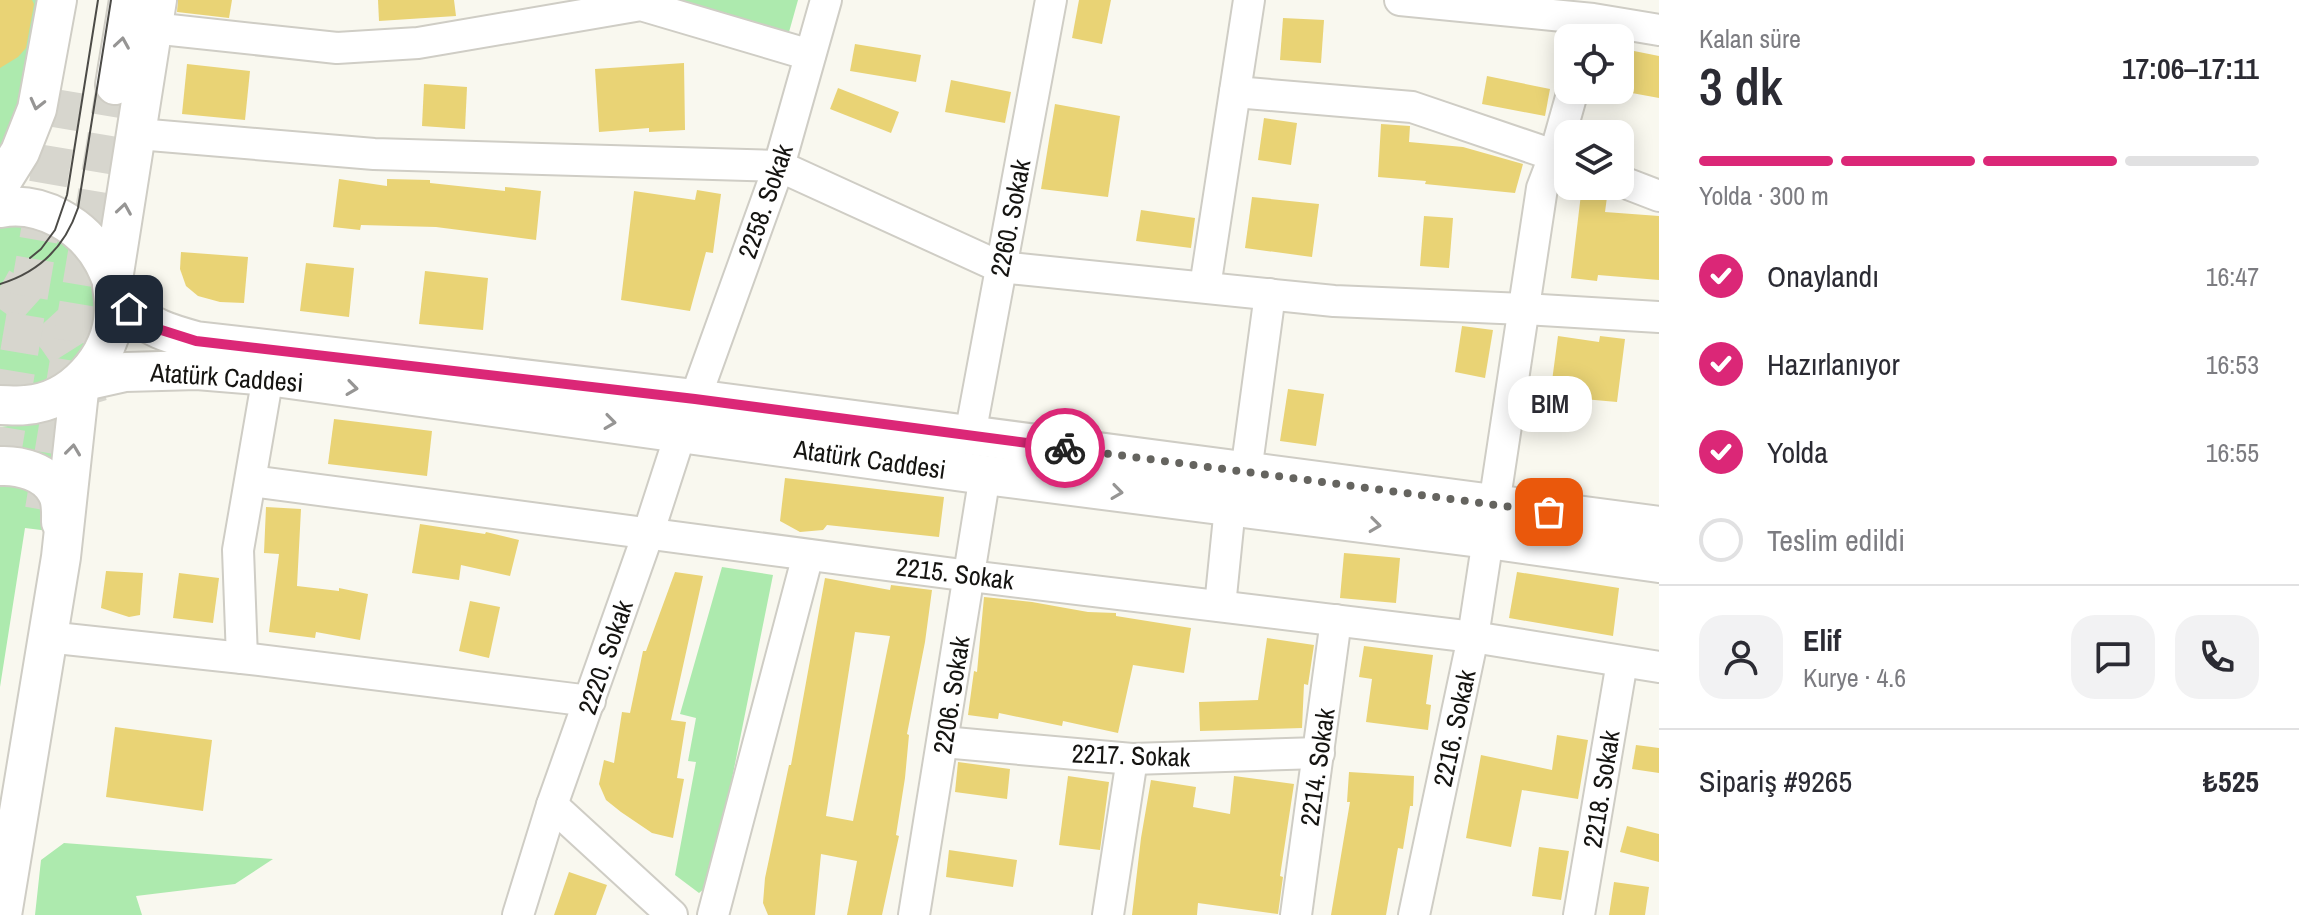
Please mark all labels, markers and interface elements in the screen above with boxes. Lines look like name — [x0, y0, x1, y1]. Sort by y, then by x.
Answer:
text: Kalan süre — [1699, 21, 1801, 56]
map controls — [1554, 24, 1634, 200]
button: locate — [1554, 24, 1634, 104]
one-way arrow — [113, 36, 130, 50]
text: 17:06–17:11 — [2122, 48, 2259, 88]
text: 3 dk — [1699, 51, 1783, 121]
one-way arrow — [30, 97, 47, 111]
button: layers — [1554, 120, 1634, 200]
street label: 2258. Sokak — [729, 139, 801, 263]
street label: 2260. Sokak — [982, 156, 1039, 280]
text: Yolda · 300 m — [1699, 178, 1829, 213]
one-way arrow — [115, 202, 132, 216]
icon: check — [1699, 254, 1743, 298]
text: Onaylandı — [1767, 256, 1879, 296]
text: 16:47 — [2206, 259, 2259, 294]
pin — [95, 275, 163, 343]
icon: home — [107, 287, 151, 331]
icon: check — [1699, 342, 1743, 386]
text: Hazırlanıyor — [1767, 344, 1900, 384]
text: 16:53 — [2206, 347, 2259, 382]
street label: Atatürk Caddesi — [149, 354, 304, 400]
callout: BIM — [1507, 376, 1591, 432]
one-way arrow — [345, 379, 359, 396]
text: BIM — [1531, 386, 1569, 421]
courier — [1025, 408, 1105, 488]
one-way arrow — [604, 414, 617, 431]
icon: bike — [1043, 426, 1087, 470]
icon: check — [1699, 430, 1743, 474]
street label: Atatürk Caddesi — [791, 431, 948, 487]
text: Yolda — [1767, 432, 1828, 472]
text: 16:55 — [2206, 435, 2259, 470]
one-way arrow — [65, 444, 82, 457]
pin — [1515, 478, 1583, 546]
one-way arrow — [1110, 483, 1124, 500]
icon: bag — [1527, 490, 1571, 534]
one-way arrow — [1368, 516, 1382, 533]
text: Teslim edildi — [1767, 520, 1905, 560]
street label: 2215. Sokak — [894, 548, 1016, 598]
street label: 2220. Sokak — [569, 595, 641, 719]
button: person — [1699, 615, 1783, 699]
button: chat — [2071, 615, 2155, 699]
button: phone — [2175, 615, 2259, 699]
text: Elif — [1803, 620, 1841, 660]
street label: 2206. Sokak — [924, 633, 978, 756]
text: Kurye · 4.6 — [1803, 660, 1906, 695]
street label: 2216. Sokak — [1425, 666, 1484, 790]
street label: 2214. Sokak — [1291, 706, 1343, 828]
street label: 2218. Sokak — [1574, 727, 1628, 850]
street label: 2217. Sokak — [1071, 735, 1191, 775]
text: Sipariş #9265 — [1699, 761, 1852, 801]
text: ₺525 — [2203, 761, 2259, 801]

